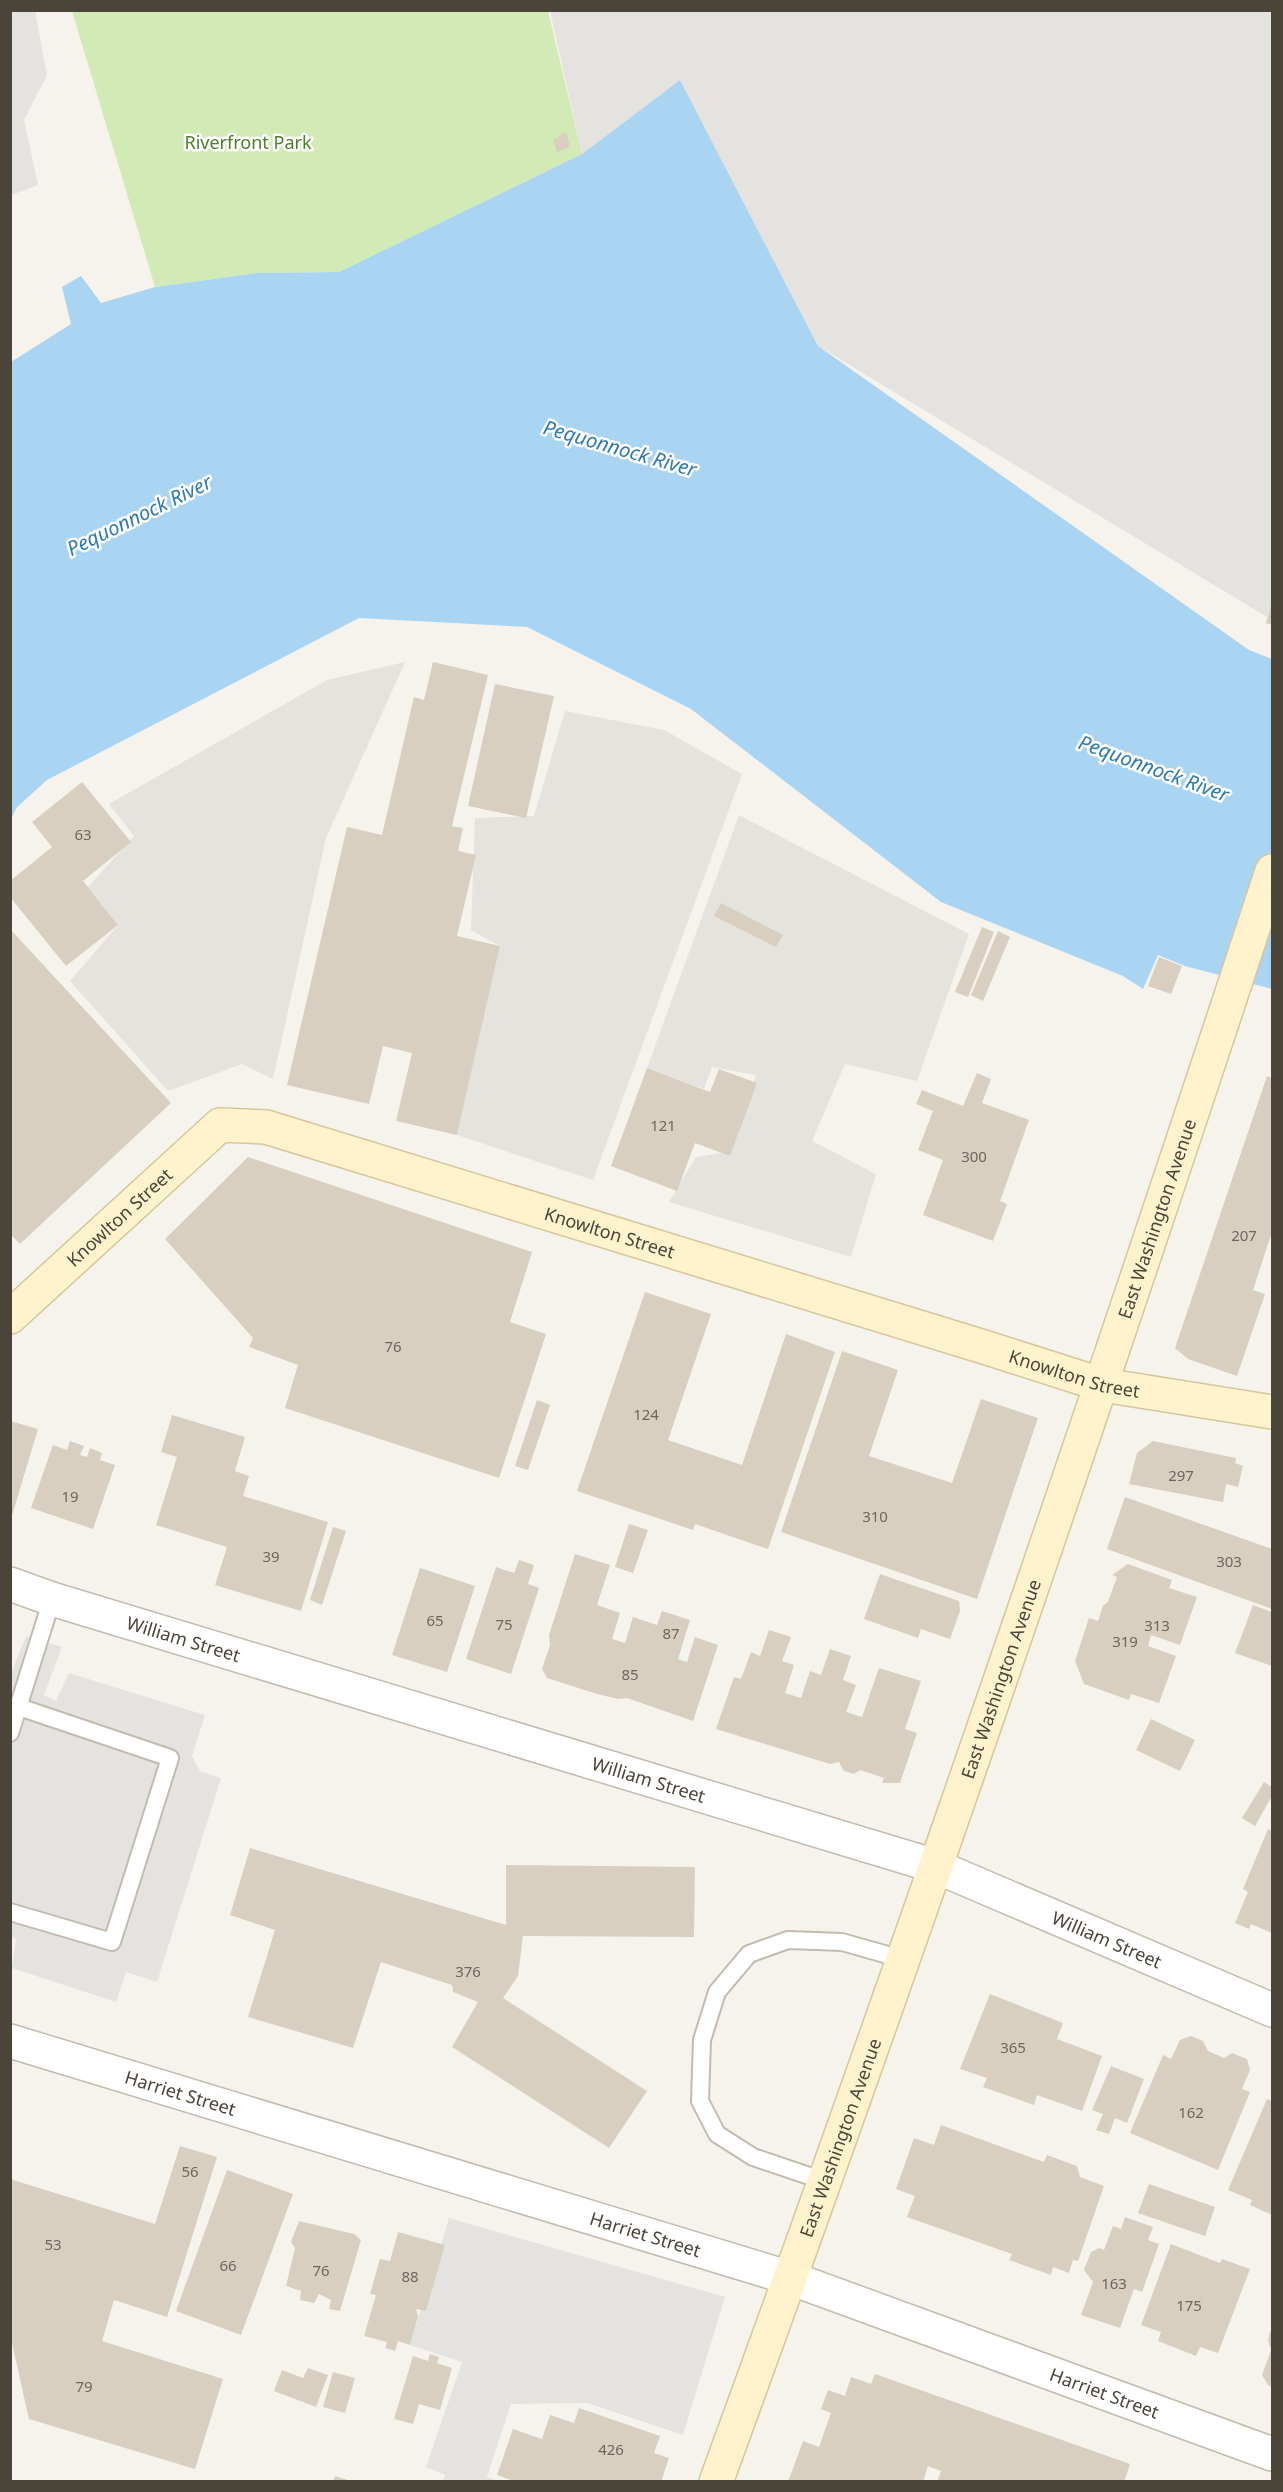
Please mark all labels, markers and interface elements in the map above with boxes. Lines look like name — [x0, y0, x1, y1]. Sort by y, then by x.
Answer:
park label: Riverfront Park — [184, 130, 312, 154]
water label: Pequonnock River — [540, 413, 701, 483]
water label: Pequonnock River — [62, 468, 217, 562]
water label: Pequonnock River — [1075, 728, 1234, 808]
house number: 63 — [74, 824, 92, 844]
house number: 121 — [650, 1115, 676, 1135]
street label: East Washington Avenue — [1112, 1116, 1201, 1322]
house number: 300 — [961, 1146, 987, 1166]
street label: Knowlton Street — [61, 1162, 178, 1272]
street label: Knowlton Street — [542, 1201, 678, 1264]
house number: 207 — [1231, 1225, 1257, 1245]
house number: 76 — [384, 1336, 402, 1356]
street label: Knowlton Street — [1006, 1344, 1142, 1403]
house number: 124 — [633, 1404, 659, 1424]
house number: 297 — [1168, 1465, 1194, 1485]
house number: 19 — [61, 1486, 79, 1506]
house number: 310 — [862, 1506, 888, 1526]
house number: 39 — [262, 1546, 280, 1566]
house number: 303 — [1216, 1551, 1242, 1571]
street label: East Washington Avenue — [955, 1576, 1046, 1782]
street label: William Street — [124, 1610, 244, 1667]
house number: 65 — [426, 1610, 444, 1630]
house number: 75 — [495, 1614, 513, 1634]
house number: 313 — [1144, 1615, 1170, 1635]
house number: 87 — [662, 1623, 680, 1643]
house number: 319 — [1112, 1631, 1138, 1651]
house number: 85 — [621, 1664, 639, 1684]
street label: William Street — [589, 1751, 709, 1808]
street label: William Street — [1048, 1905, 1166, 1974]
house number: 376 — [455, 1961, 481, 1981]
street label: East Washington Avenue — [794, 2035, 886, 2240]
house number: 365 — [1000, 2037, 1026, 2057]
street label: Harriet Street — [122, 2065, 239, 2121]
house number: 162 — [1178, 2102, 1204, 2122]
house number: 56 — [181, 2161, 199, 2181]
street label: Harriet Street — [587, 2206, 704, 2262]
house number: 53 — [44, 2234, 62, 2254]
house number: 66 — [219, 2255, 237, 2275]
house number: 76 — [312, 2260, 330, 2280]
house number: 88 — [401, 2266, 419, 2286]
house number: 163 — [1101, 2273, 1127, 2293]
house number: 175 — [1176, 2295, 1202, 2315]
street label: Harriet Street — [1047, 2362, 1163, 2424]
house number: 79 — [75, 2376, 93, 2396]
house number: 426 — [598, 2439, 624, 2459]

